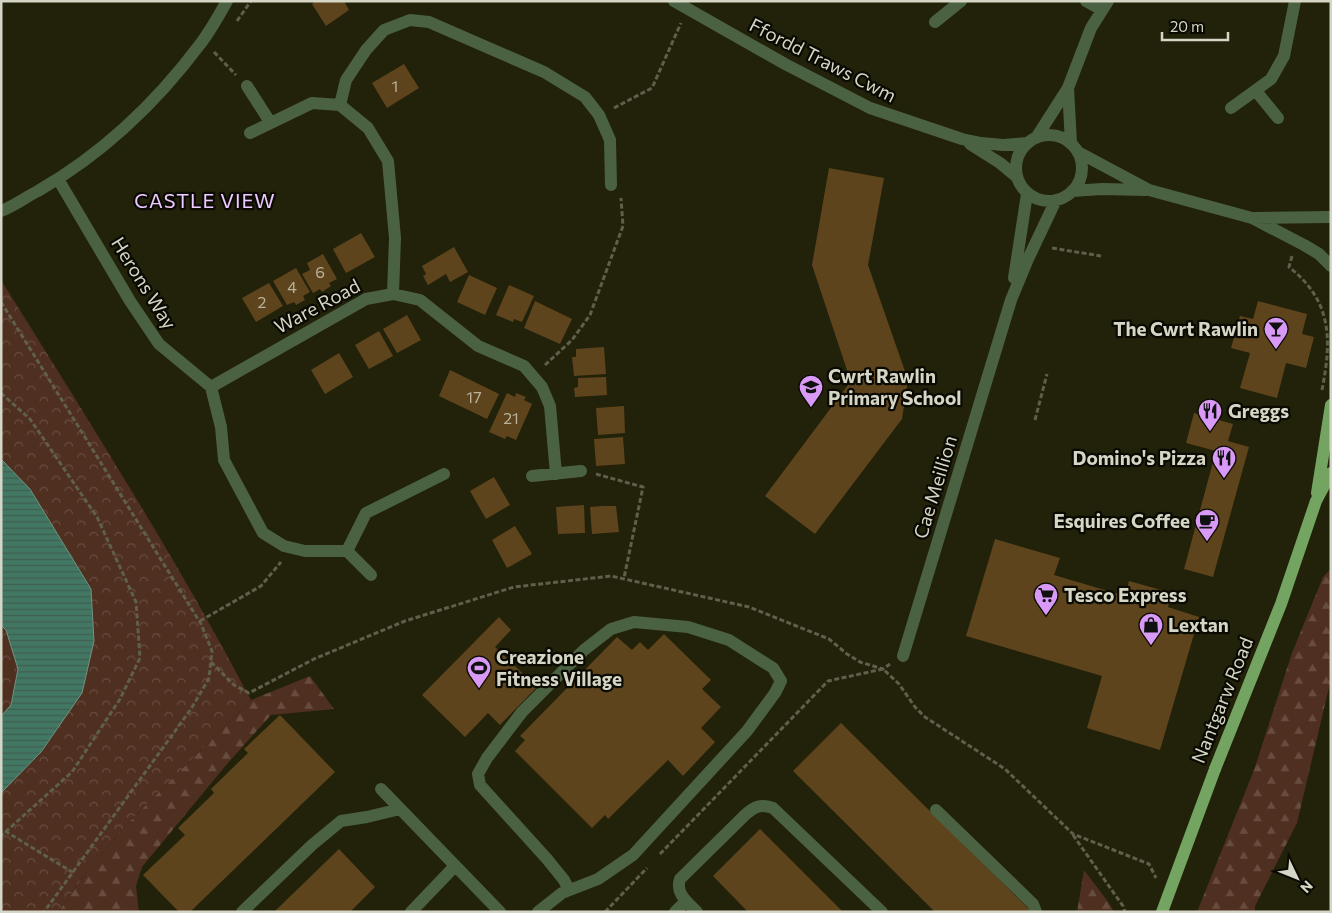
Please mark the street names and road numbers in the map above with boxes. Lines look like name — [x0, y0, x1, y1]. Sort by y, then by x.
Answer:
street label: Ffordd Traws Cwm — [746, 13, 900, 107]
street label: Herons Way — [107, 233, 182, 333]
street label: Ware Road — [270, 273, 363, 338]
street label: Cae Meillion — [908, 433, 961, 541]
street label: Nantgarw Road — [1186, 633, 1257, 766]

